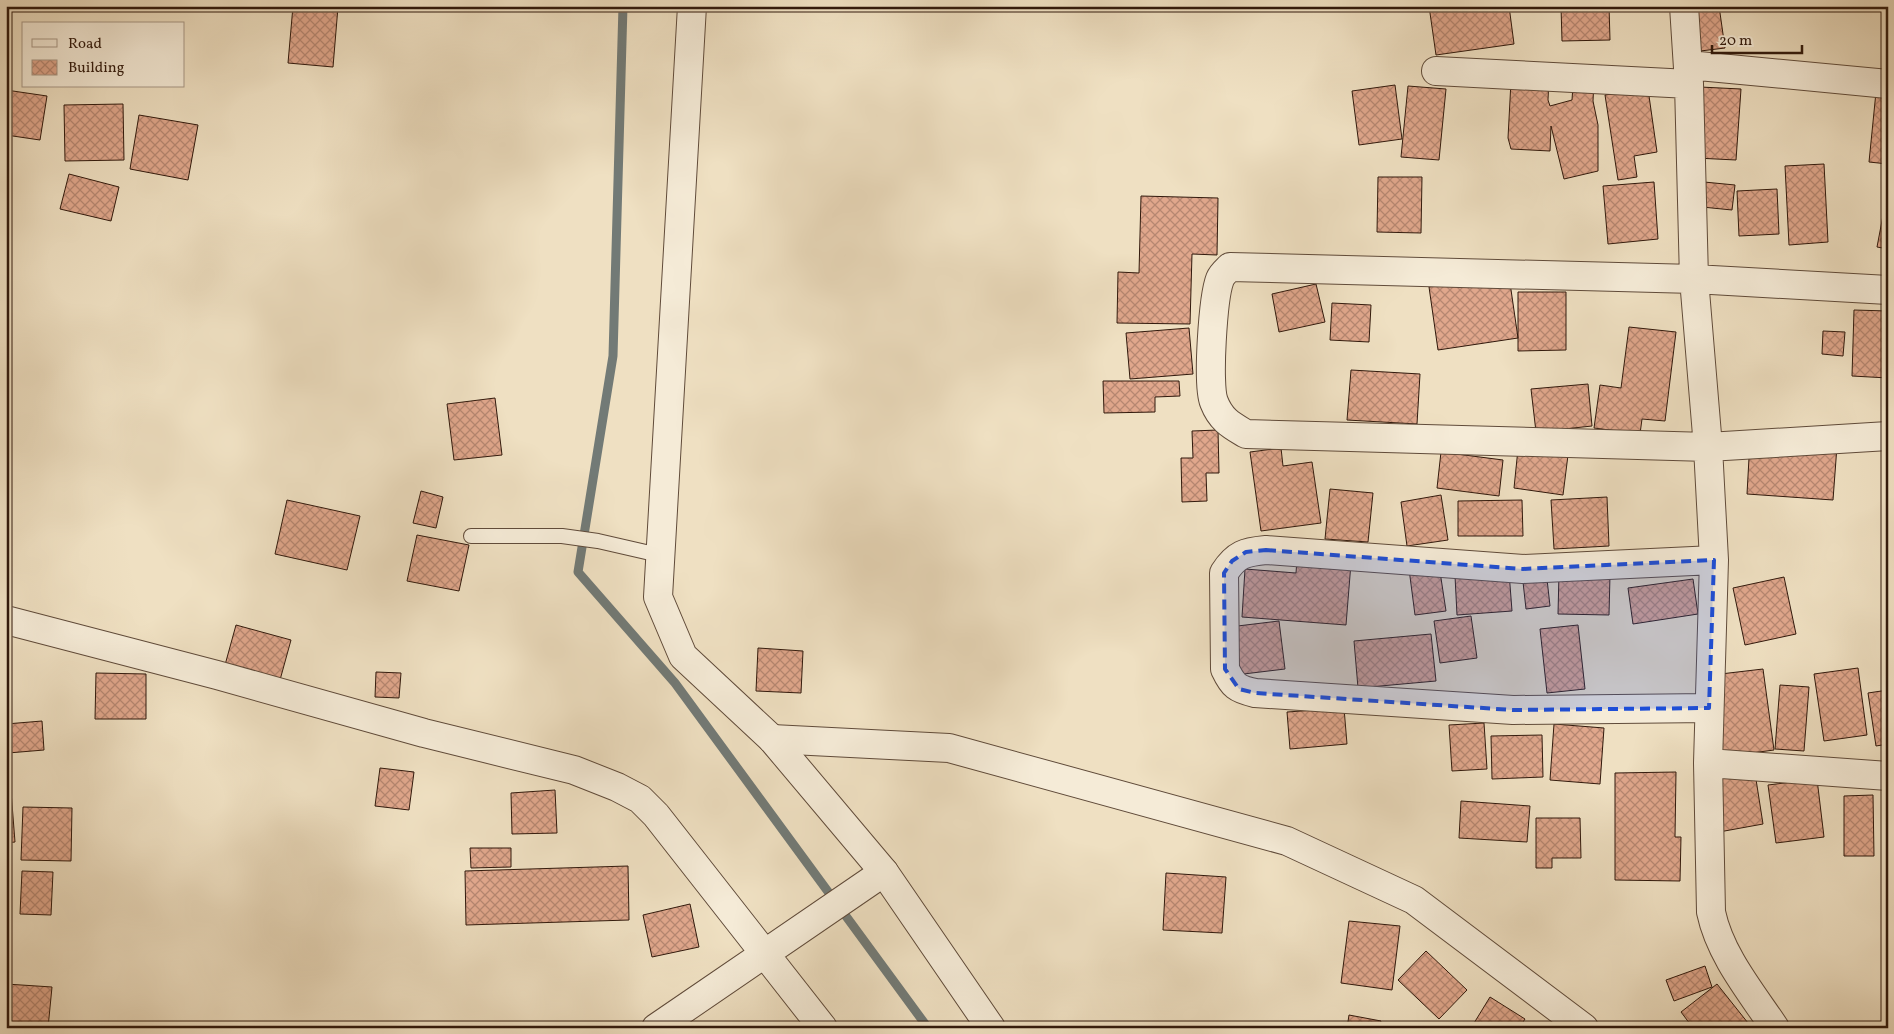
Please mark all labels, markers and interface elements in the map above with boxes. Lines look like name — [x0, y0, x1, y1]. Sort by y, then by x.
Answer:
legend — [22, 22, 185, 88]
scale bar — [1712, 22, 1802, 54]
text: 20 m — [1719, 31, 1752, 52]
text: Road — [68, 34, 102, 55]
text: Building — [68, 58, 125, 79]

